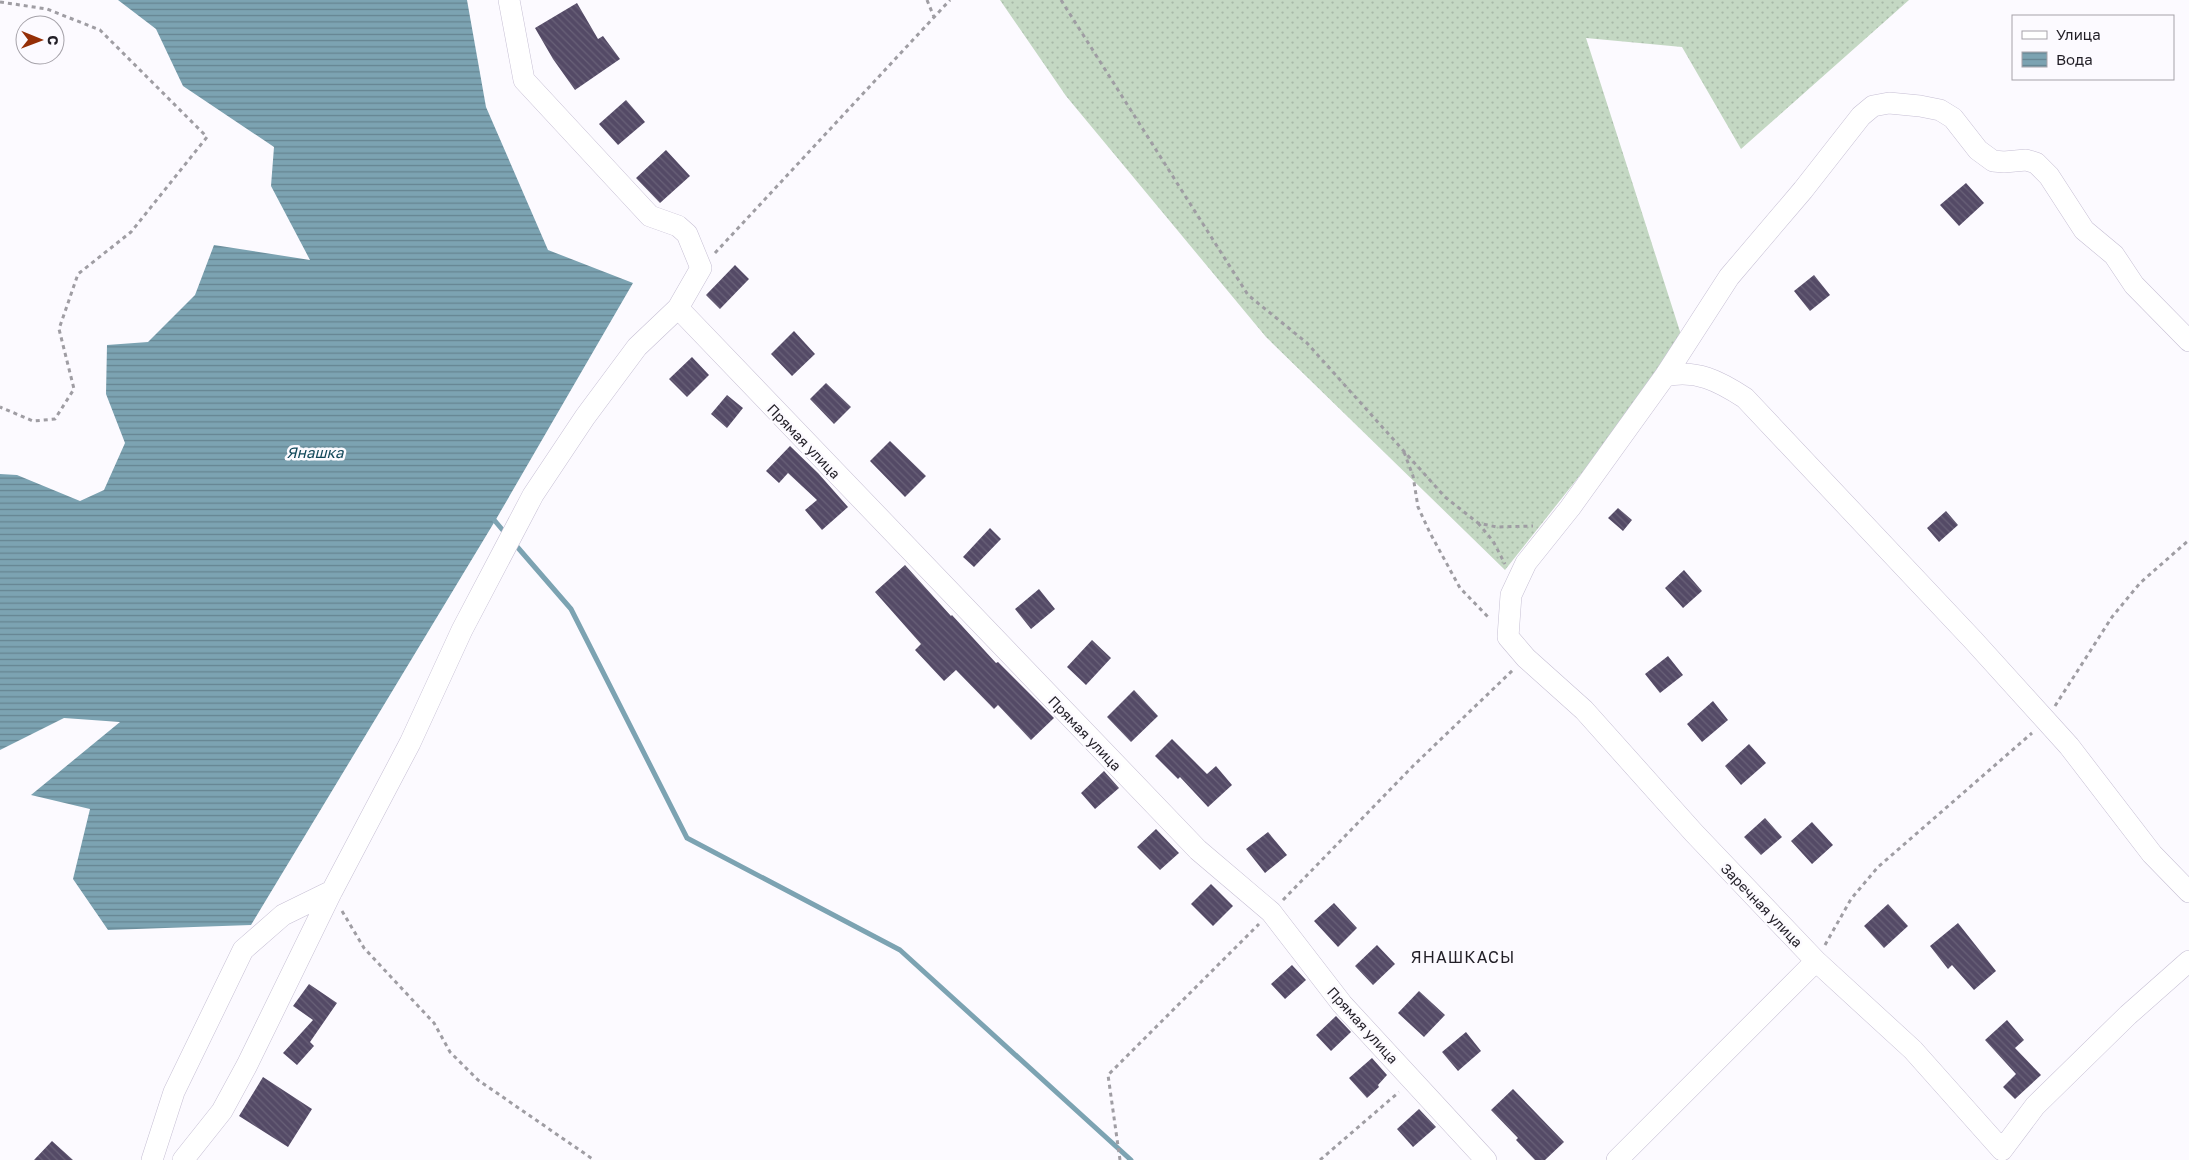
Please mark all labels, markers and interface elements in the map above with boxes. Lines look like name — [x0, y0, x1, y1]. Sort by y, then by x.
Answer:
north arrow — [15, 15, 65, 65]
legend — [2012, 15, 2174, 80]
text: Улица — [2056, 25, 2101, 43]
text: С — [45, 35, 62, 45]
text: Вода — [2056, 50, 2093, 68]
street label: Прямая улица — [764, 400, 844, 482]
water label: Янашка — [286, 443, 344, 461]
street label: Прямая улица — [1045, 692, 1125, 774]
street label: Заречная улица — [1718, 859, 1806, 951]
district label: ЯНАШКАСЫ — [1411, 947, 1515, 967]
street label: Прямая улица — [1324, 983, 1402, 1067]

